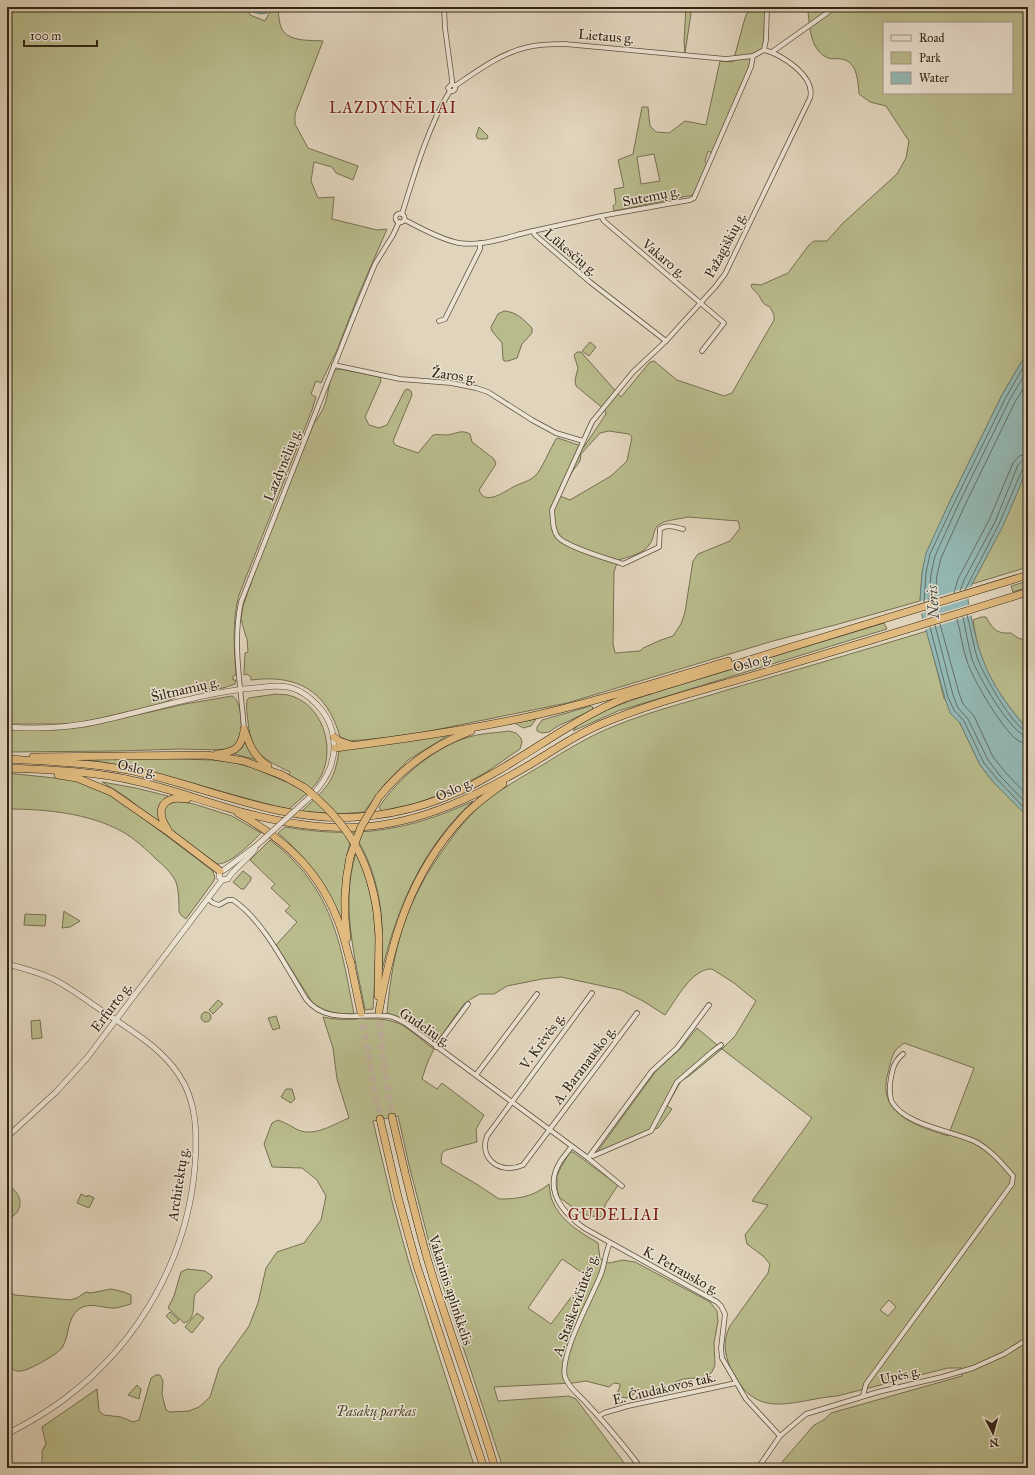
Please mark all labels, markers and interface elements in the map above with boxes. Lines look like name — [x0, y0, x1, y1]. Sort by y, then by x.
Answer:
scale bar — [24, 22, 97, 48]
legend — [883, 22, 1013, 94]
street label: Lietaus g. — [577, 26, 635, 47]
text: 100 m — [30, 29, 61, 43]
text: Road — [919, 31, 945, 45]
text: Park — [919, 51, 941, 65]
text: Water — [919, 71, 949, 85]
district label: LAZDYNĖLIAI — [329, 97, 457, 117]
street label: Sutemų g. — [621, 183, 681, 210]
street label: Pažagiškių g. — [701, 210, 750, 281]
street label: Lūkesčių g. — [540, 225, 601, 280]
street label: Vakaro g. — [638, 235, 689, 282]
street label: Žaros g. — [431, 362, 478, 387]
street label: Lazdynėlių g. — [260, 426, 305, 504]
water label: Neris — [923, 584, 943, 620]
street label: Oslo g. — [731, 649, 773, 676]
street label: Šiltnamių g. — [149, 671, 221, 706]
street label: Oslo g. — [116, 756, 158, 781]
street label: Oslo g. — [433, 774, 476, 805]
street label: Erfurto g. — [87, 979, 135, 1035]
street label: Gudelių g. — [396, 1004, 454, 1051]
street label: V. Krėvės g. — [516, 1010, 569, 1074]
street label: A. Baranausko g. — [549, 1023, 619, 1109]
street label: Architektų g. — [164, 1146, 193, 1223]
district label: GUDELIAI — [568, 1205, 660, 1224]
street label: Vakarinis aplinkkelis — [424, 1232, 476, 1348]
street label: K. Petrausko g. — [640, 1243, 722, 1298]
street label: A. Staškevičiūtės g. — [549, 1252, 602, 1360]
street label: Upės g. — [878, 1363, 922, 1388]
street label: E. Čiudakovos tak. — [610, 1366, 717, 1409]
park label: Pasakų parkas — [336, 1403, 417, 1421]
north arrow — [973, 1413, 1013, 1453]
text: N — [988, 1435, 999, 1449]

